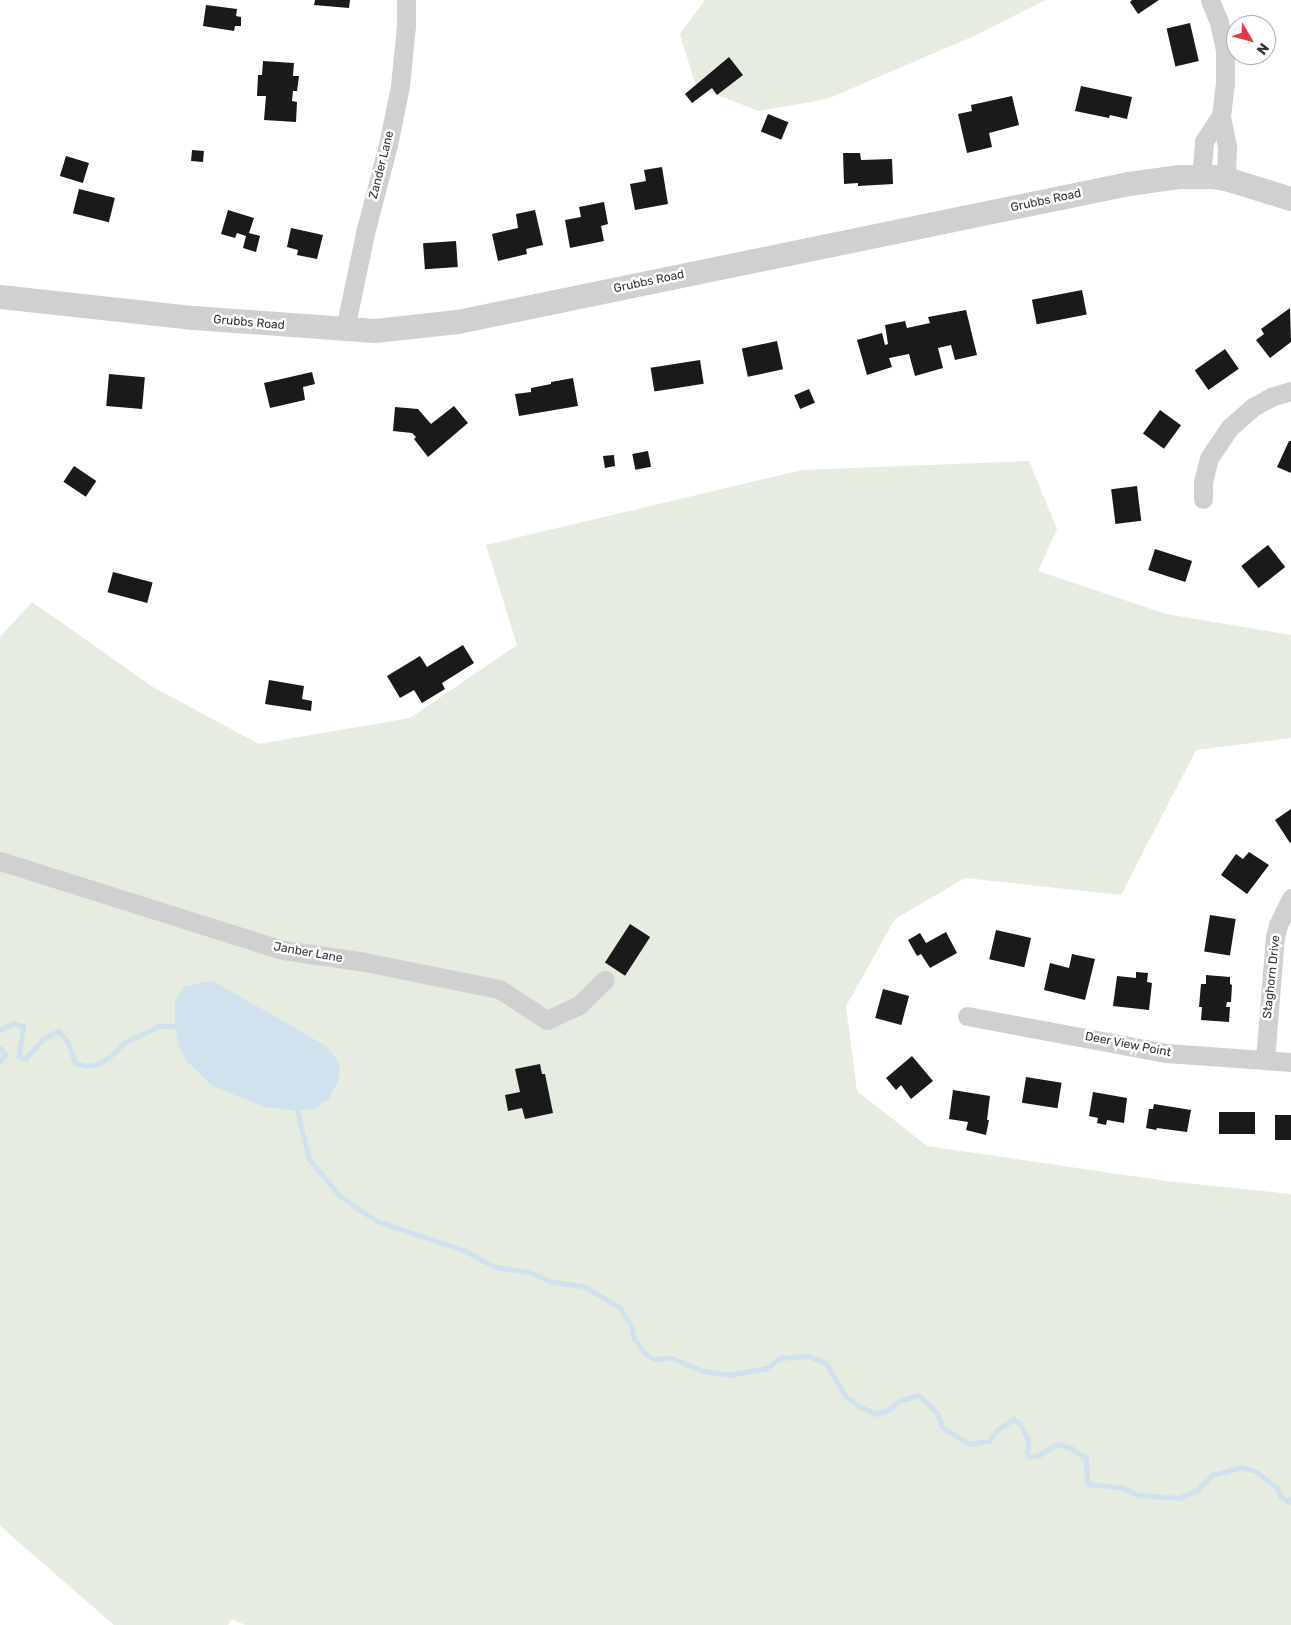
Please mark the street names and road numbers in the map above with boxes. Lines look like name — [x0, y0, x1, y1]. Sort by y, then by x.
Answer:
street label: Zander Lane — [367, 129, 397, 201]
street label: Grubbs Road — [1009, 187, 1083, 215]
street label: Grubbs Road — [612, 268, 686, 296]
street label: Grubbs Road — [213, 313, 285, 333]
street label: Staghorn Drive — [1260, 935, 1284, 1019]
street label: Janber Lane — [272, 940, 344, 966]
street label: Deer View Point — [1083, 1030, 1173, 1060]

